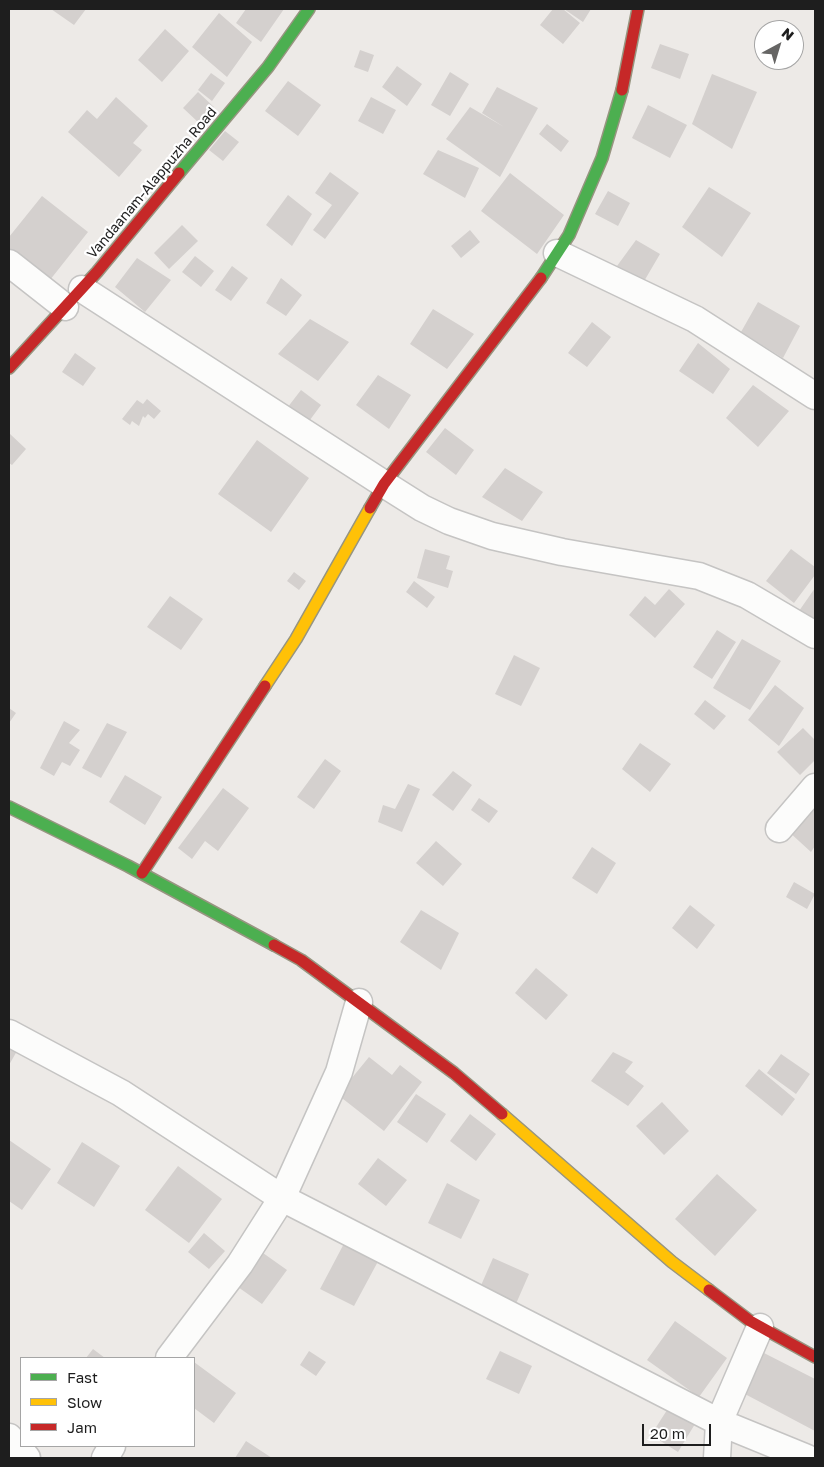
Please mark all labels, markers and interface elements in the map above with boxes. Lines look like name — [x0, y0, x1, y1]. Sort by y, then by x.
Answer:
north arrow — [754, 20, 804, 70]
text: N — [779, 24, 798, 44]
street label: Vandaanam-Alappuzha Road — [84, 104, 220, 262]
legend — [20, 1357, 195, 1447]
text: Fast — [67, 1368, 98, 1386]
text: Slow — [67, 1393, 102, 1411]
scale bar — [644, 1414, 713, 1446]
text: Jam — [67, 1418, 97, 1436]
text: 20 m — [650, 1424, 685, 1442]

